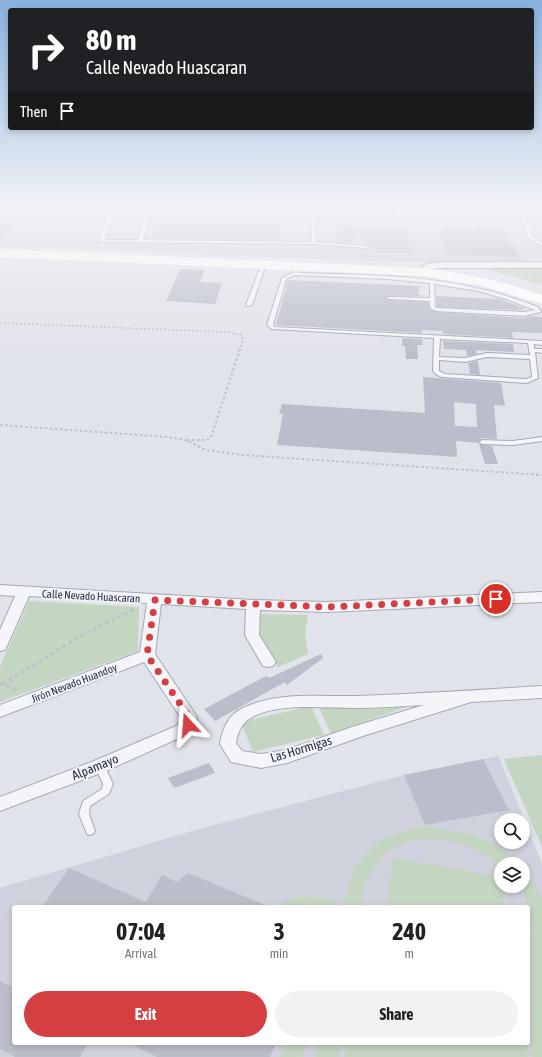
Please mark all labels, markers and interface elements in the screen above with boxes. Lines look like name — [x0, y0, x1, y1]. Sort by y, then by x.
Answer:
icon: right — [20, 24, 72, 76]
text: 80 m — [86, 24, 136, 56]
text: Calle Nevado Huascaran — [86, 57, 247, 78]
icon: arrive — [56, 100, 78, 122]
text: Then — [20, 103, 48, 120]
pin — [479, 582, 513, 616]
street label: Calle Nevado Huascaran — [42, 587, 140, 605]
icon: arrive — [485, 588, 507, 610]
street label: Jirón Nevado Huandoy — [29, 661, 119, 705]
position arrow — [167, 704, 209, 746]
street label: Las Hormigas — [269, 732, 334, 765]
street label: Alpamayo — [70, 751, 120, 783]
map controls — [494, 813, 530, 893]
button: search — [494, 813, 530, 849]
button: layers — [494, 857, 530, 893]
text: 07:04 — [116, 918, 166, 945]
text: 3 — [273, 918, 285, 945]
text: 240 — [392, 918, 426, 945]
text: Arrival — [125, 946, 157, 961]
text: min — [270, 946, 288, 961]
text: m — [404, 946, 414, 961]
button: Exit — [24, 991, 267, 1037]
button: Share — [275, 991, 518, 1037]

